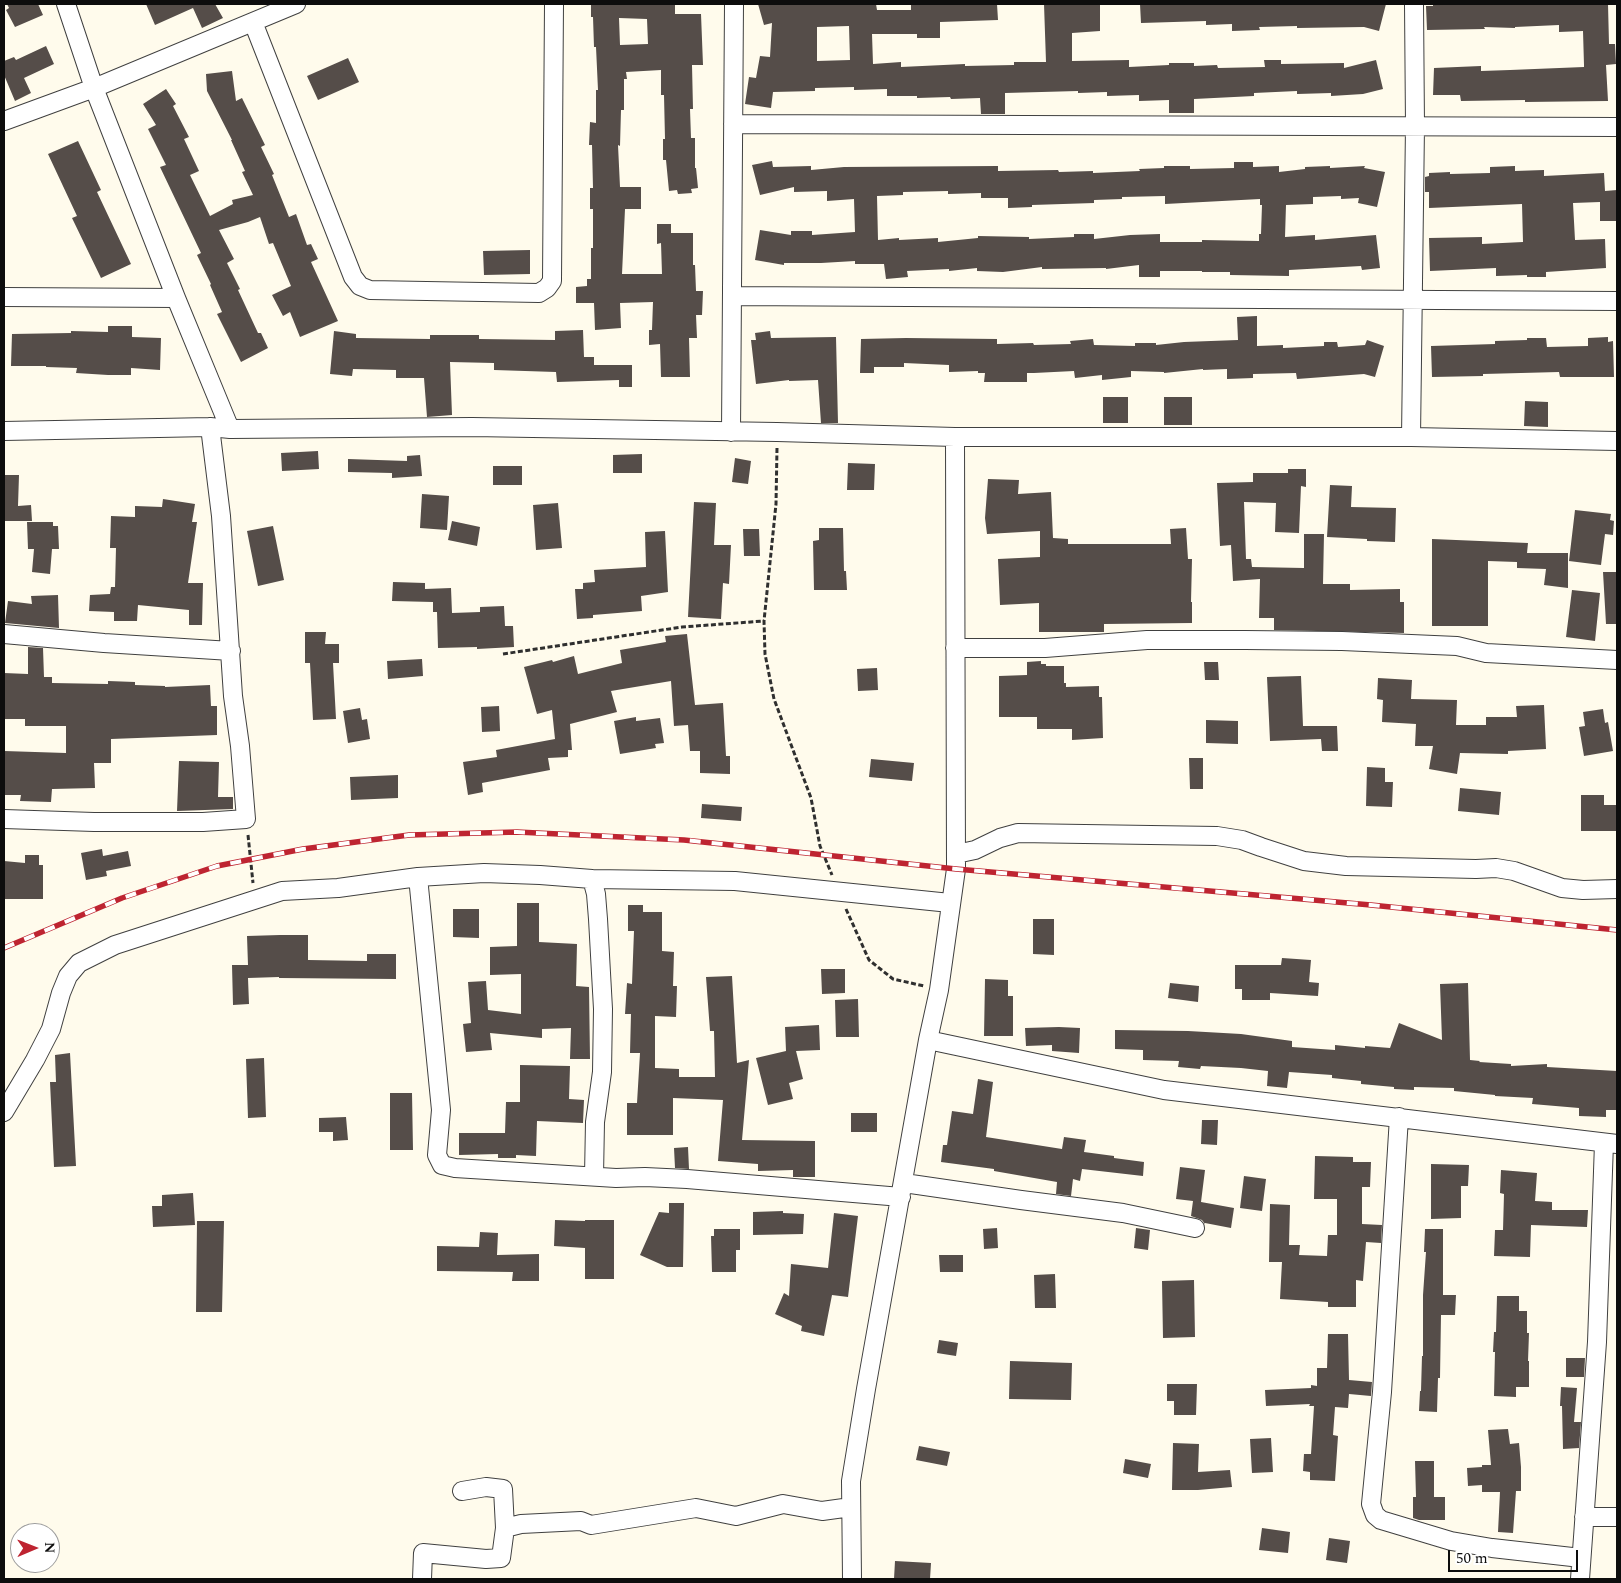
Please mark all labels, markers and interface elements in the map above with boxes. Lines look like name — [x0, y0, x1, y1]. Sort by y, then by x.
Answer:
north arrow — [10, 1523, 60, 1573]
scale bar — [1451, 1540, 1581, 1572]
text: N — [39, 1542, 60, 1554]
text: 50 m — [1456, 1547, 1488, 1570]

